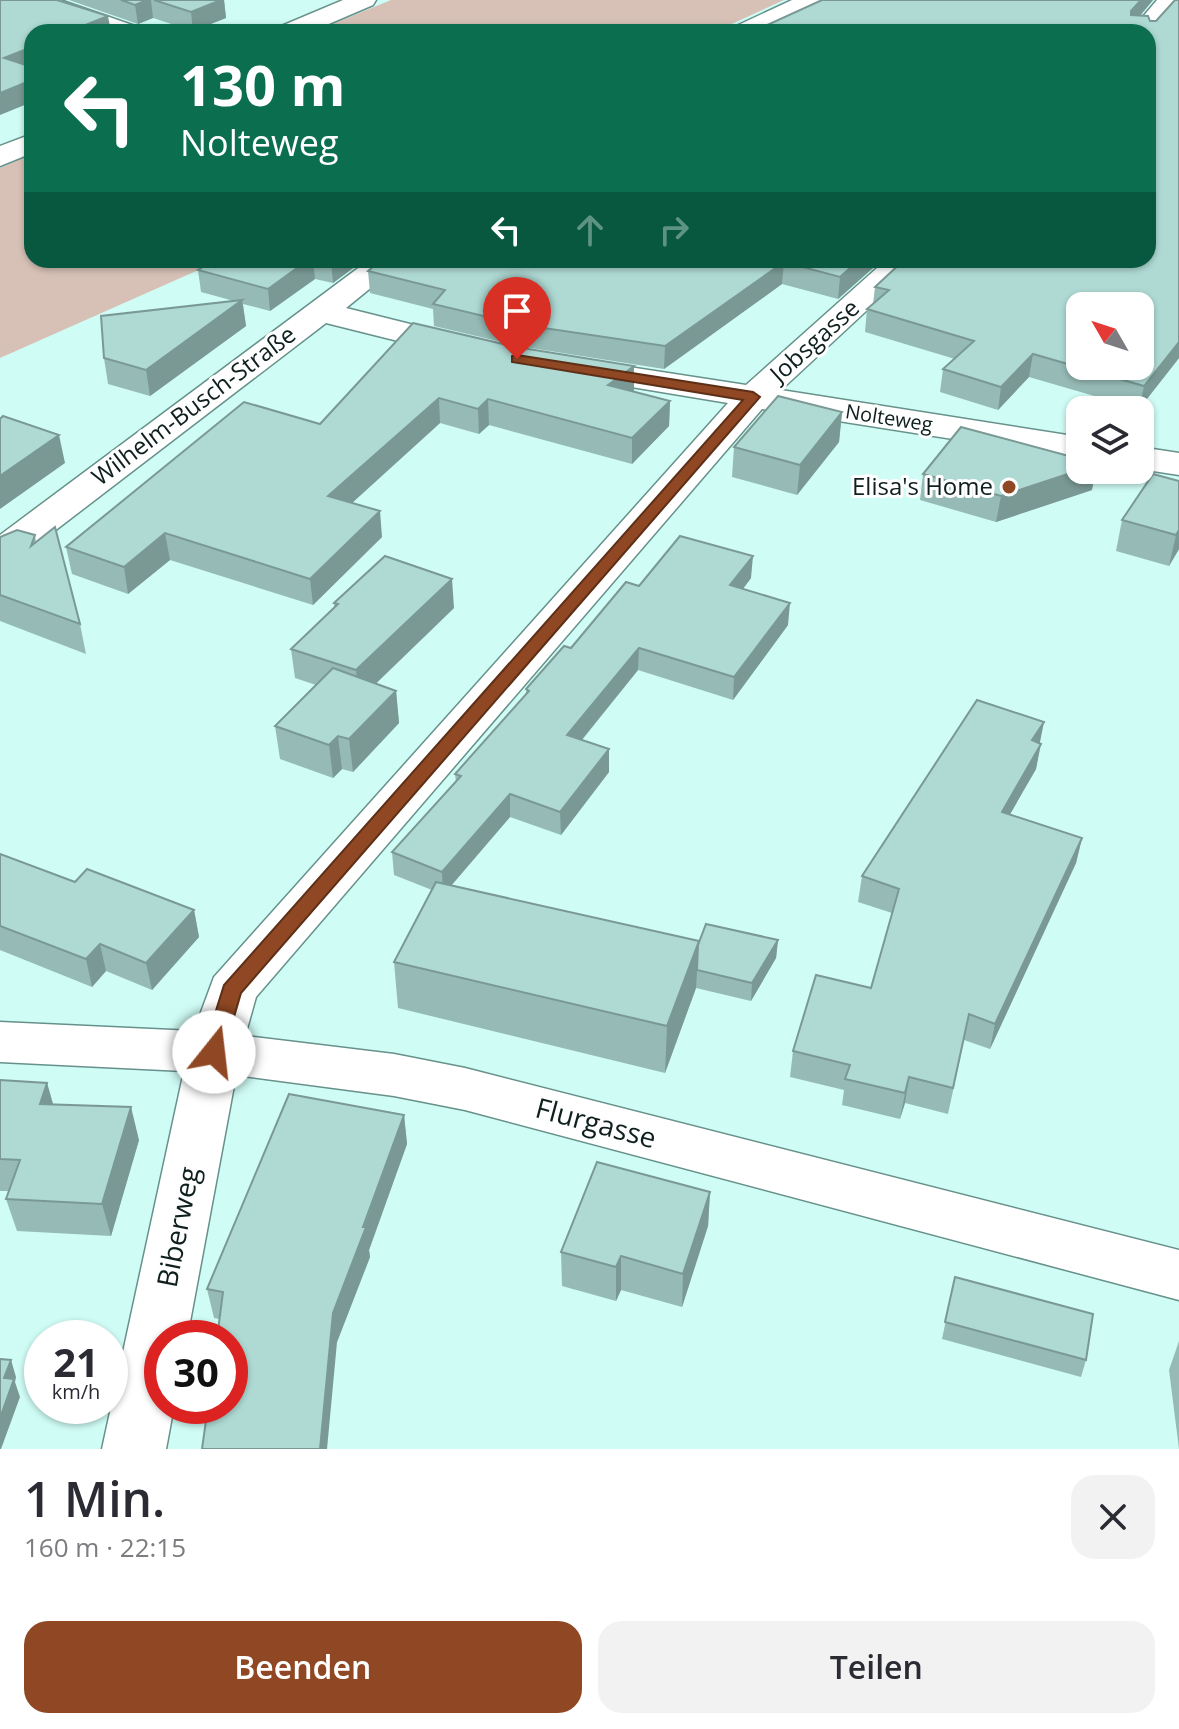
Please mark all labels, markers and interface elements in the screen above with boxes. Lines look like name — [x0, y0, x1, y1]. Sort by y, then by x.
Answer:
text: 130 m — [180, 46, 346, 122]
icon: left — [48, 56, 152, 160]
text: Nolteweg — [180, 118, 339, 167]
icon: left — [484, 208, 528, 252]
icon: ahead — [568, 208, 612, 252]
icon: right — [652, 208, 696, 252]
pin — [483, 277, 551, 359]
icon: arrive — [495, 289, 539, 333]
street label: Jobsgasse — [761, 291, 866, 390]
north arrow — [1066, 292, 1154, 380]
map controls — [1066, 292, 1154, 484]
street label: Wilhelm-Busch-Straße — [84, 317, 302, 492]
button: layers — [1066, 396, 1154, 484]
street label: Nolteweg — [843, 397, 935, 438]
place label: Elisa's Home — [852, 469, 993, 502]
marker: Elisa's Home — [1000, 478, 1018, 496]
position arrow — [172, 1010, 256, 1094]
street label: Flurgasse — [532, 1088, 661, 1156]
street label: Biberweg — [147, 1163, 207, 1290]
speed limit sign: 30 — [144, 1320, 248, 1424]
text: 21 — [53, 1334, 99, 1389]
text: km/h — [52, 1378, 100, 1405]
text: 1 Min. — [24, 1466, 165, 1531]
button: close — [1071, 1475, 1155, 1559]
text: 160 m · 22:15 — [24, 1529, 186, 1565]
button: Beenden — [24, 1621, 582, 1713]
button: Teilen — [598, 1621, 1155, 1713]

